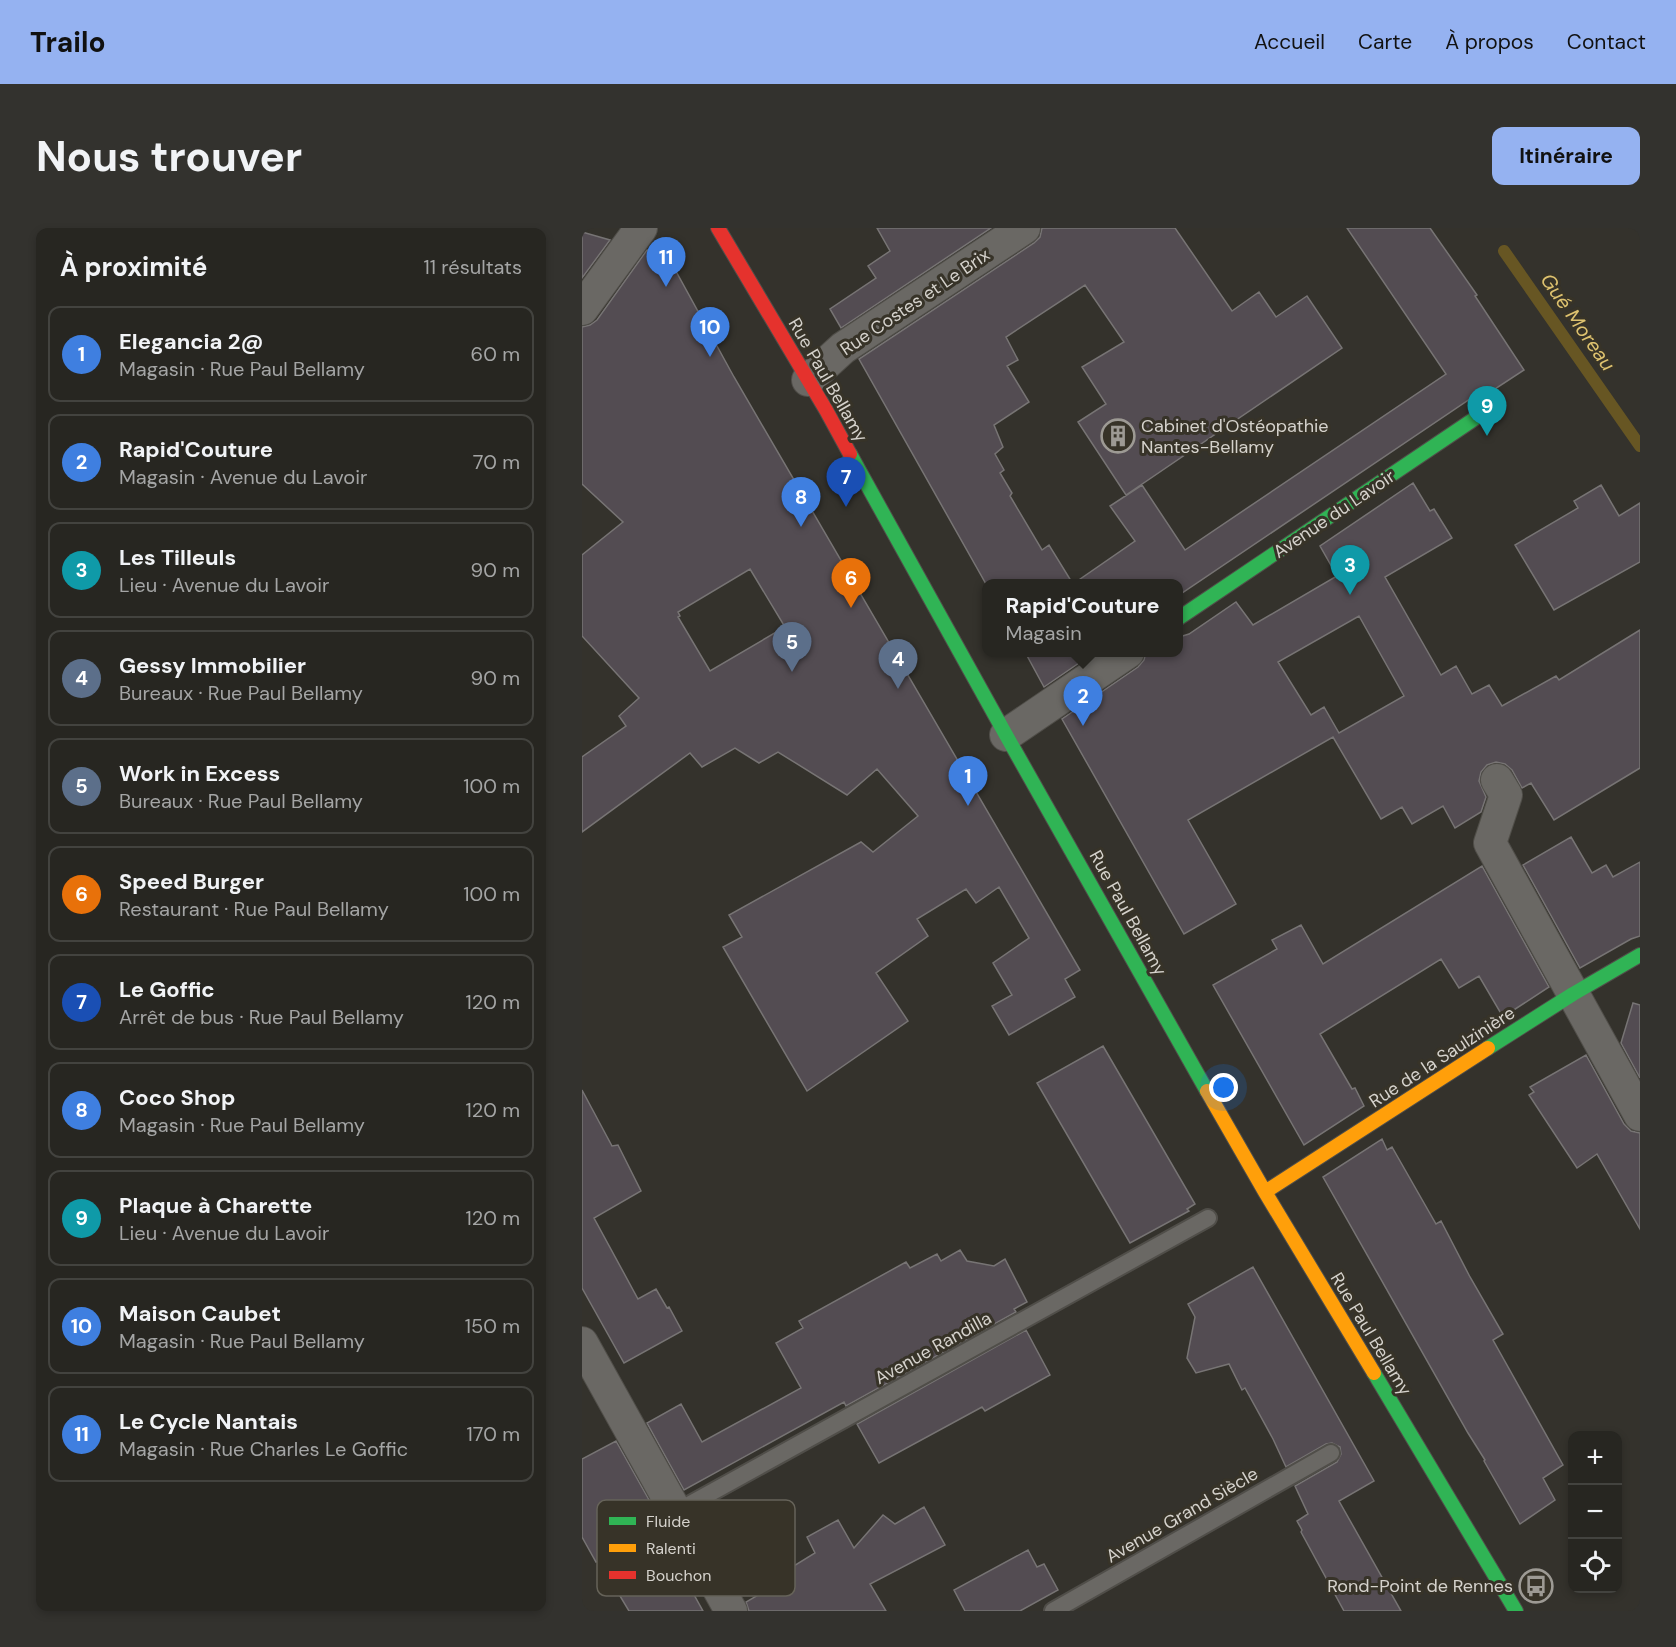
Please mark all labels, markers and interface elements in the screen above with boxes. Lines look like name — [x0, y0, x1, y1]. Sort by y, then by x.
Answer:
text: Trailo — [30, 24, 106, 61]
text: Accueil — [1254, 28, 1325, 56]
text: Carte — [1358, 28, 1412, 56]
text: À propos — [1445, 28, 1534, 56]
text: Contact — [1567, 28, 1646, 56]
button: Itinéraire — [1492, 127, 1640, 185]
text: Nous trouver — [36, 129, 302, 184]
pin: 11 — [646, 238, 686, 287]
street label: Rue Costes et Le Brix — [835, 243, 995, 361]
text: À proximité — [60, 250, 207, 284]
text: 11 résultats — [424, 254, 522, 280]
water label: Gué Moreau — [1535, 268, 1621, 376]
pin: 10 — [690, 308, 730, 357]
street label: Rue Paul Bellamy — [783, 314, 873, 446]
text: Elegancia 2@ — [119, 327, 263, 356]
text: 1 — [78, 341, 85, 367]
text: 60 m — [471, 341, 520, 367]
text: Magasin · Rue Paul Bellamy — [119, 356, 365, 382]
pin: 9 — [1468, 386, 1506, 436]
place label: Cabinet d'Ostéopathie Nantes-Bellamy — [1141, 414, 1329, 459]
building icon: Cabinet d'Ostéopathie Nantes-Bellamy — [1100, 418, 1136, 454]
text: Rapid'Couture — [119, 435, 273, 464]
text: 2 — [76, 449, 87, 475]
text: 70 m — [473, 449, 520, 475]
pin: 7 — [826, 458, 866, 507]
text: Magasin · Avenue du Lavoir — [119, 464, 367, 490]
street label: Avenue du Lavoir — [1268, 464, 1400, 564]
pin: 8 — [782, 478, 820, 527]
text: Les Tilleuls — [119, 543, 236, 572]
pin: 3 — [1330, 546, 1370, 595]
text: 3 — [75, 557, 88, 583]
text: 90 m — [471, 557, 520, 583]
pin: 6 — [832, 558, 870, 608]
text: Lieu · Avenue du Lavoir — [119, 572, 330, 598]
popup — [982, 579, 1183, 657]
text: Rapid'Couture — [1006, 591, 1159, 620]
text: Magasin — [1006, 620, 1082, 646]
pin: 5 — [772, 622, 812, 672]
pin: 4 — [878, 640, 918, 689]
text: Gessy Immobilier — [119, 651, 306, 680]
text: 4 — [75, 665, 88, 691]
text: 90 m — [471, 665, 520, 691]
pin: 2 — [1064, 676, 1102, 726]
text: Bureaux · Rue Paul Bellamy — [119, 680, 363, 706]
pin: 1 — [948, 756, 988, 806]
text: Work in Excess — [119, 759, 280, 788]
text: 5 — [75, 773, 88, 799]
text: 100 m — [463, 773, 520, 799]
text: Bureaux · Rue Paul Bellamy — [119, 788, 363, 814]
street label: Rue Paul Bellamy — [1084, 846, 1172, 980]
text: Speed Burger — [119, 867, 264, 896]
text: 6 — [75, 881, 88, 907]
text: 100 m — [463, 881, 520, 907]
text: Restaurant · Rue Paul Bellamy — [119, 896, 389, 922]
text: Le Goffic — [119, 975, 215, 1004]
text: 7 — [76, 989, 87, 1015]
text: 120 m — [466, 989, 520, 1015]
street label: Rue de la Saulzinière — [1364, 1001, 1520, 1113]
text: Arrêt de bus · Rue Paul Bellamy — [119, 1004, 404, 1030]
your location — [1209, 1073, 1238, 1102]
text: Coco Shop — [119, 1083, 235, 1112]
text: 8 — [75, 1097, 88, 1123]
text: 120 m — [466, 1097, 520, 1123]
text: Magasin · Rue Paul Bellamy — [119, 1112, 365, 1138]
text: Plaque à Charette — [119, 1191, 312, 1220]
text: 9 — [75, 1205, 88, 1231]
text: 120 m — [466, 1205, 520, 1231]
text: Lieu · Avenue du Lavoir — [119, 1220, 330, 1246]
street label: Rue Paul Bellamy — [1325, 1268, 1417, 1400]
text: Maison Caubet — [119, 1299, 281, 1328]
street label: Avenue Randilla — [870, 1306, 996, 1390]
text: 10 — [71, 1313, 92, 1339]
text: 150 m — [465, 1313, 520, 1339]
text: Magasin · Rue Paul Bellamy — [119, 1328, 365, 1354]
text: Le Cycle Nantais — [119, 1407, 298, 1436]
text: 11 — [74, 1421, 89, 1447]
text: 170 m — [467, 1421, 520, 1447]
map controls — [1568, 1431, 1622, 1593]
button: + — [1568, 1431, 1622, 1485]
text: Magasin · Rue Charles Le Goffic — [119, 1436, 408, 1462]
street label: Avenue Grand Siècle — [1102, 1462, 1262, 1568]
button: − — [1568, 1485, 1622, 1539]
legend — [597, 1500, 795, 1596]
text: Fluide — [646, 1511, 690, 1532]
text: Ralenti — [646, 1538, 696, 1559]
button: locate — [1568, 1539, 1622, 1593]
text: Bouchon — [646, 1565, 711, 1586]
bus stop icon: Rond-Point de Rennes — [1518, 1568, 1554, 1604]
place label: Rond-Point de Rennes — [1327, 1574, 1513, 1598]

